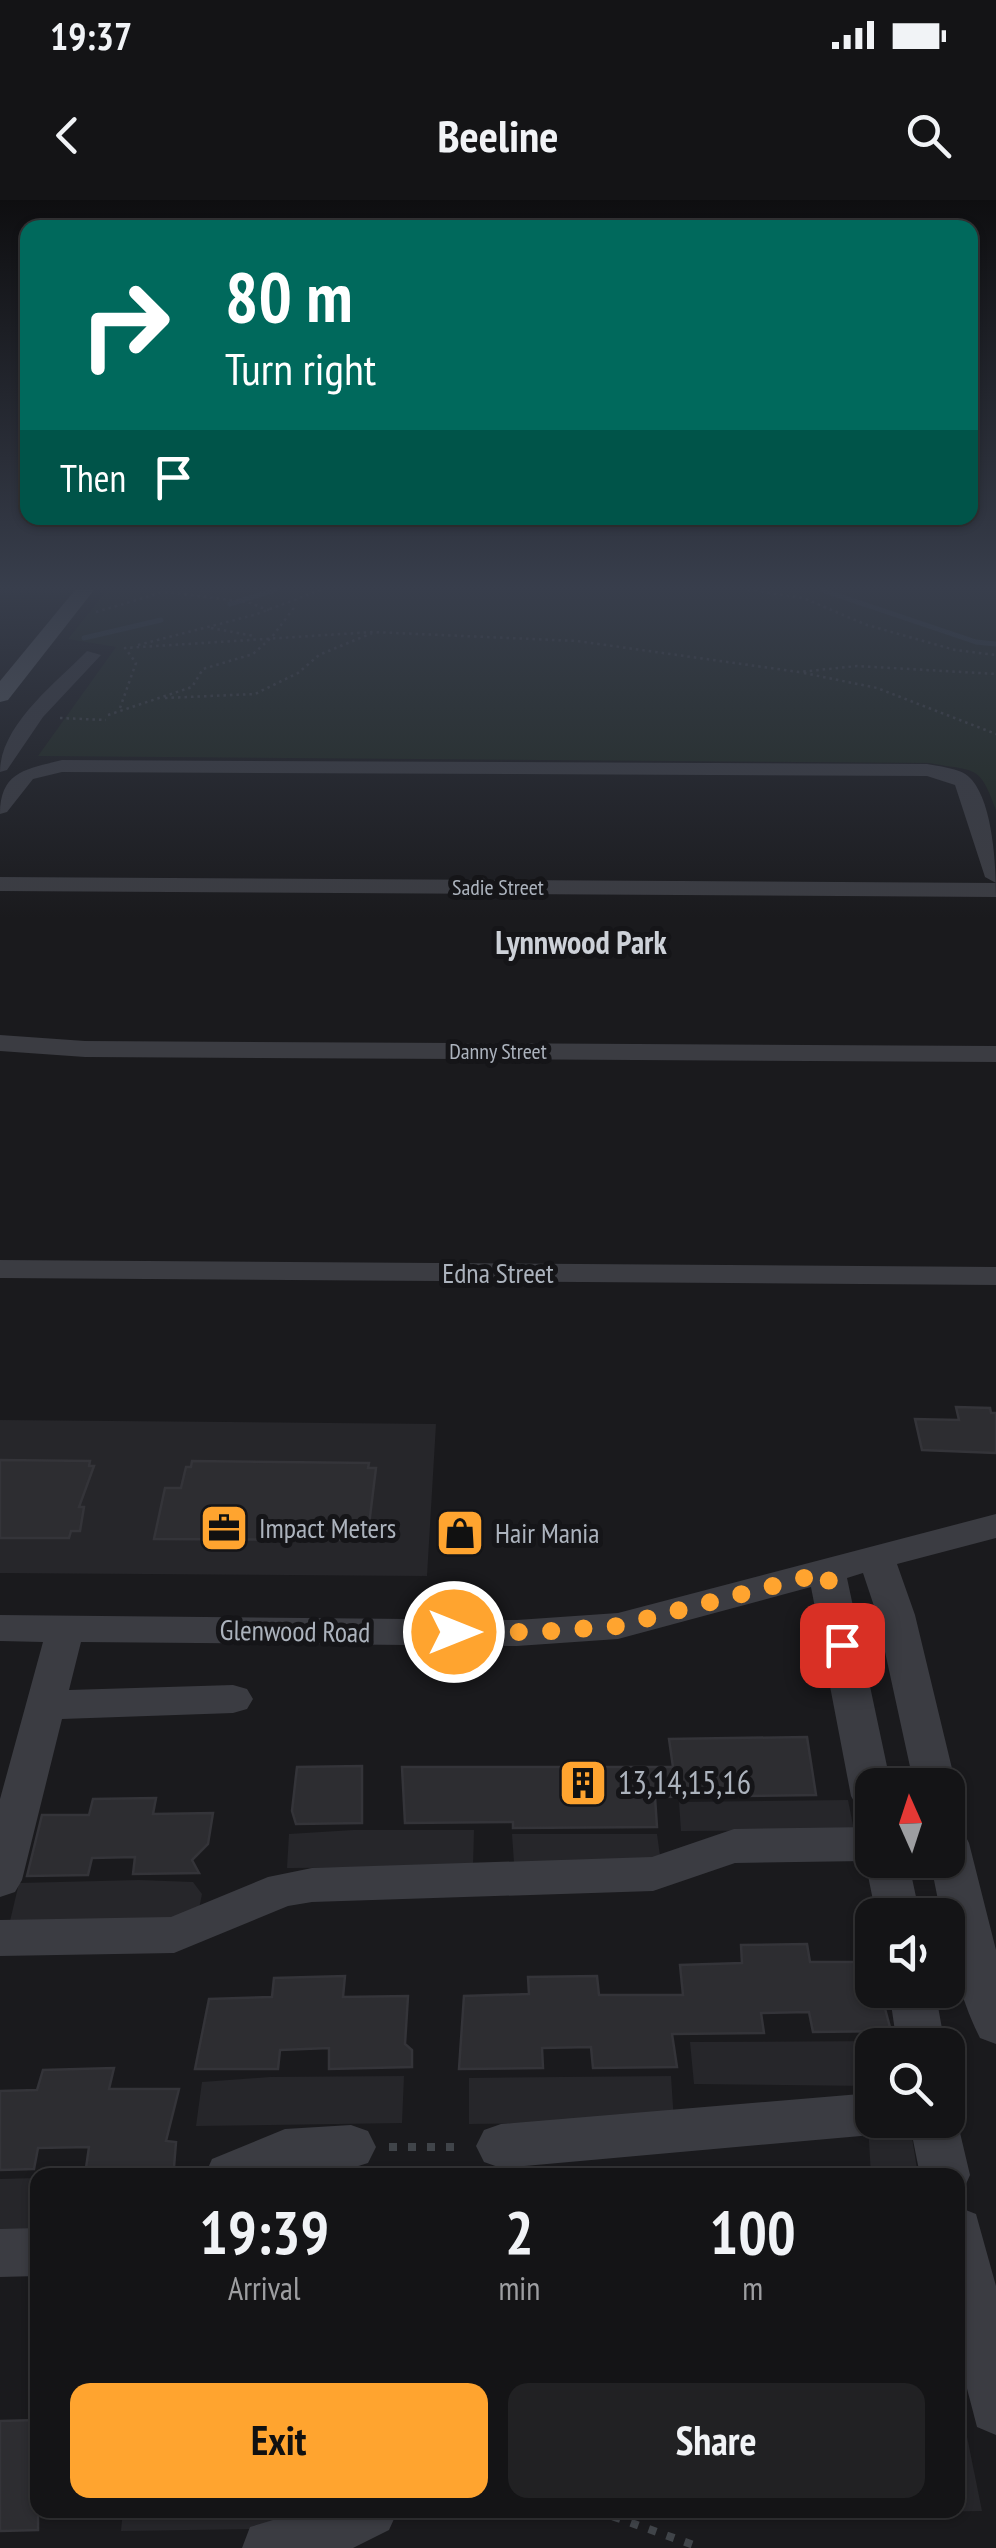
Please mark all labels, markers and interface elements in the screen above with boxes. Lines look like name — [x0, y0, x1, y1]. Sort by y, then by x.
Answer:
text: 19:37 — [50, 11, 132, 60]
text: Beeline — [437, 106, 559, 164]
icon: back — [40, 108, 95, 163]
icon: search — [901, 108, 956, 163]
text: 80 m — [225, 251, 353, 341]
icon: right — [60, 260, 190, 390]
text: Turn right — [225, 339, 376, 397]
icon: arrive — [146, 450, 201, 505]
text: Then — [60, 453, 126, 502]
street label: Sadie Street — [452, 873, 544, 901]
district label: Lynnwood Park — [495, 921, 667, 963]
street label: Danny Street — [449, 1037, 547, 1065]
street label: Edna Street — [442, 1254, 554, 1291]
office icon: Impact Meters — [198, 1502, 250, 1554]
shop icon: Hair Mania — [434, 1507, 486, 1559]
place label: Impact Meters — [259, 1509, 396, 1546]
place label: Hair Mania — [495, 1514, 600, 1551]
position arrow — [402, 1580, 506, 1684]
pin — [800, 1603, 885, 1688]
street label: Glenwood Road — [219, 1611, 371, 1650]
icon: arrive — [815, 1618, 870, 1673]
building icon: 13,14,15,16 — [557, 1757, 609, 1809]
place label: 13,14,15,16 — [618, 1761, 751, 1803]
north arrow — [855, 1768, 965, 1878]
map controls — [855, 1768, 965, 2138]
button: sound — [855, 1898, 965, 2008]
button: search — [855, 2028, 965, 2138]
text: 19:39 — [199, 2193, 329, 2271]
text: 2 — [505, 2193, 534, 2271]
text: 100 — [710, 2193, 796, 2271]
text: Arrival — [228, 2267, 300, 2309]
text: min — [498, 2267, 540, 2309]
text: m — [742, 2267, 763, 2309]
button: Exit — [70, 2383, 488, 2498]
button: Share — [508, 2383, 925, 2498]

